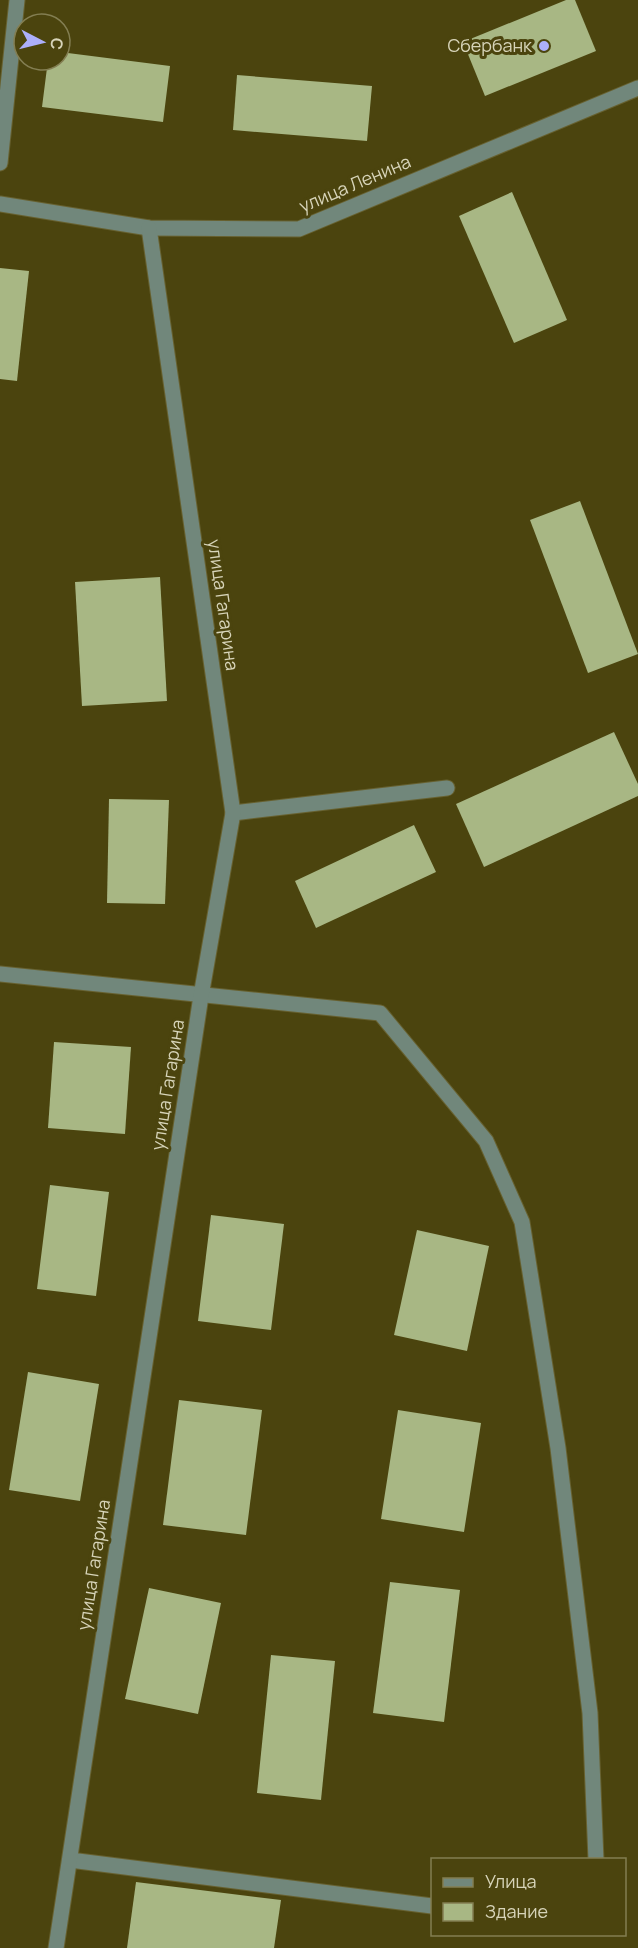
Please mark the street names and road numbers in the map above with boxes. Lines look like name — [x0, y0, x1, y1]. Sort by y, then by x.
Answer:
street label: улица Ленина — [295, 149, 414, 217]
street label: улица Гагарина — [203, 538, 245, 672]
street label: улица Гагарина — [145, 1018, 189, 1152]
street label: улица Гагарина — [71, 1498, 115, 1632]

